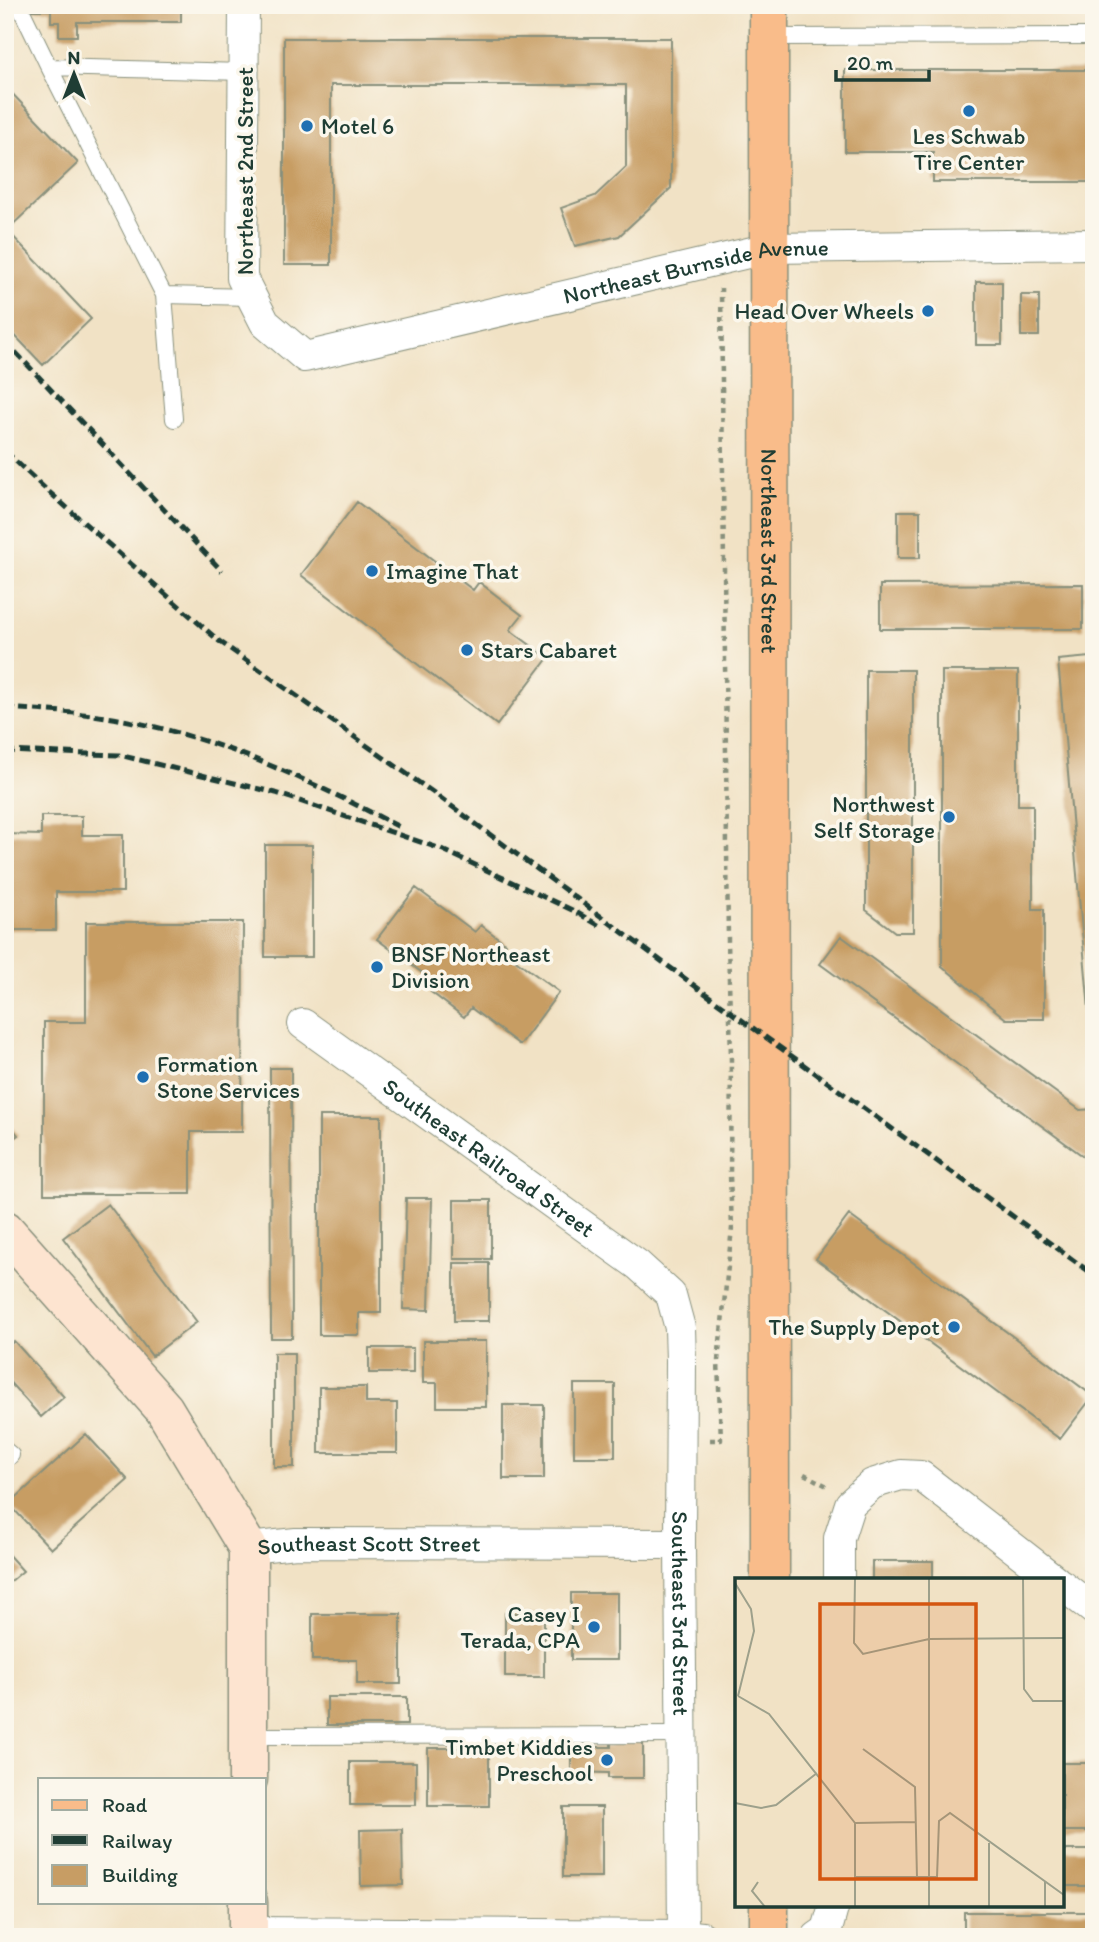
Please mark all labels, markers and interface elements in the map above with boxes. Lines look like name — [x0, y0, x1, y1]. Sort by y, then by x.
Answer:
north arrow — [38, 38, 108, 108]
scale bar — [836, 38, 929, 82]
text: N — [68, 46, 80, 69]
text: 20 m — [847, 50, 894, 75]
street label: Northeast 2nd Street — [231, 67, 259, 275]
marker: Les Schwab Tire Center — [961, 103, 977, 119]
place label: Motel 6 — [321, 112, 394, 140]
marker: Motel 6 — [299, 118, 315, 134]
place label: Les Schwab Tire Center — [912, 122, 1026, 176]
street label: Northeast Burnside Avenue — [560, 233, 829, 310]
place label: Head Over Wheels — [734, 297, 914, 325]
marker: Head Over Wheels — [920, 303, 936, 319]
street label: Northeast 3rd Street — [755, 448, 783, 654]
place label: Imagine That — [386, 557, 519, 585]
marker: Imagine That — [364, 563, 380, 579]
place label: Stars Cabaret — [481, 636, 617, 664]
marker: Stars Cabaret — [459, 642, 475, 658]
place label: Northwest Self Storage — [814, 790, 935, 844]
marker: Northwest Self Storage — [941, 809, 957, 825]
place label: BNSF Northeast Division — [391, 940, 551, 994]
marker: BNSF Northeast Division — [369, 959, 385, 975]
place label: Formation Stone Services — [157, 1050, 300, 1104]
marker: Formation Stone Services — [135, 1069, 151, 1085]
street label: Southeast Railroad Street — [378, 1072, 600, 1243]
place label: The Supply Depot — [768, 1313, 940, 1341]
marker: The Supply Depot — [946, 1319, 962, 1335]
street label: Southeast 3rd Street — [666, 1511, 695, 1716]
street label: Southeast Scott Street — [256, 1529, 481, 1561]
inset map — [735, 1578, 1064, 1907]
place label: Casey I Terada, CPA — [460, 1600, 580, 1654]
marker: Casey I Terada, CPA — [586, 1619, 602, 1635]
place label: Timbet Kiddies Preschool — [445, 1733, 593, 1787]
marker: Timbet Kiddies Preschool — [599, 1752, 615, 1768]
legend — [38, 1778, 266, 1904]
text: Road — [102, 1792, 148, 1817]
text: Railway — [102, 1828, 172, 1853]
text: Building — [102, 1862, 178, 1887]

